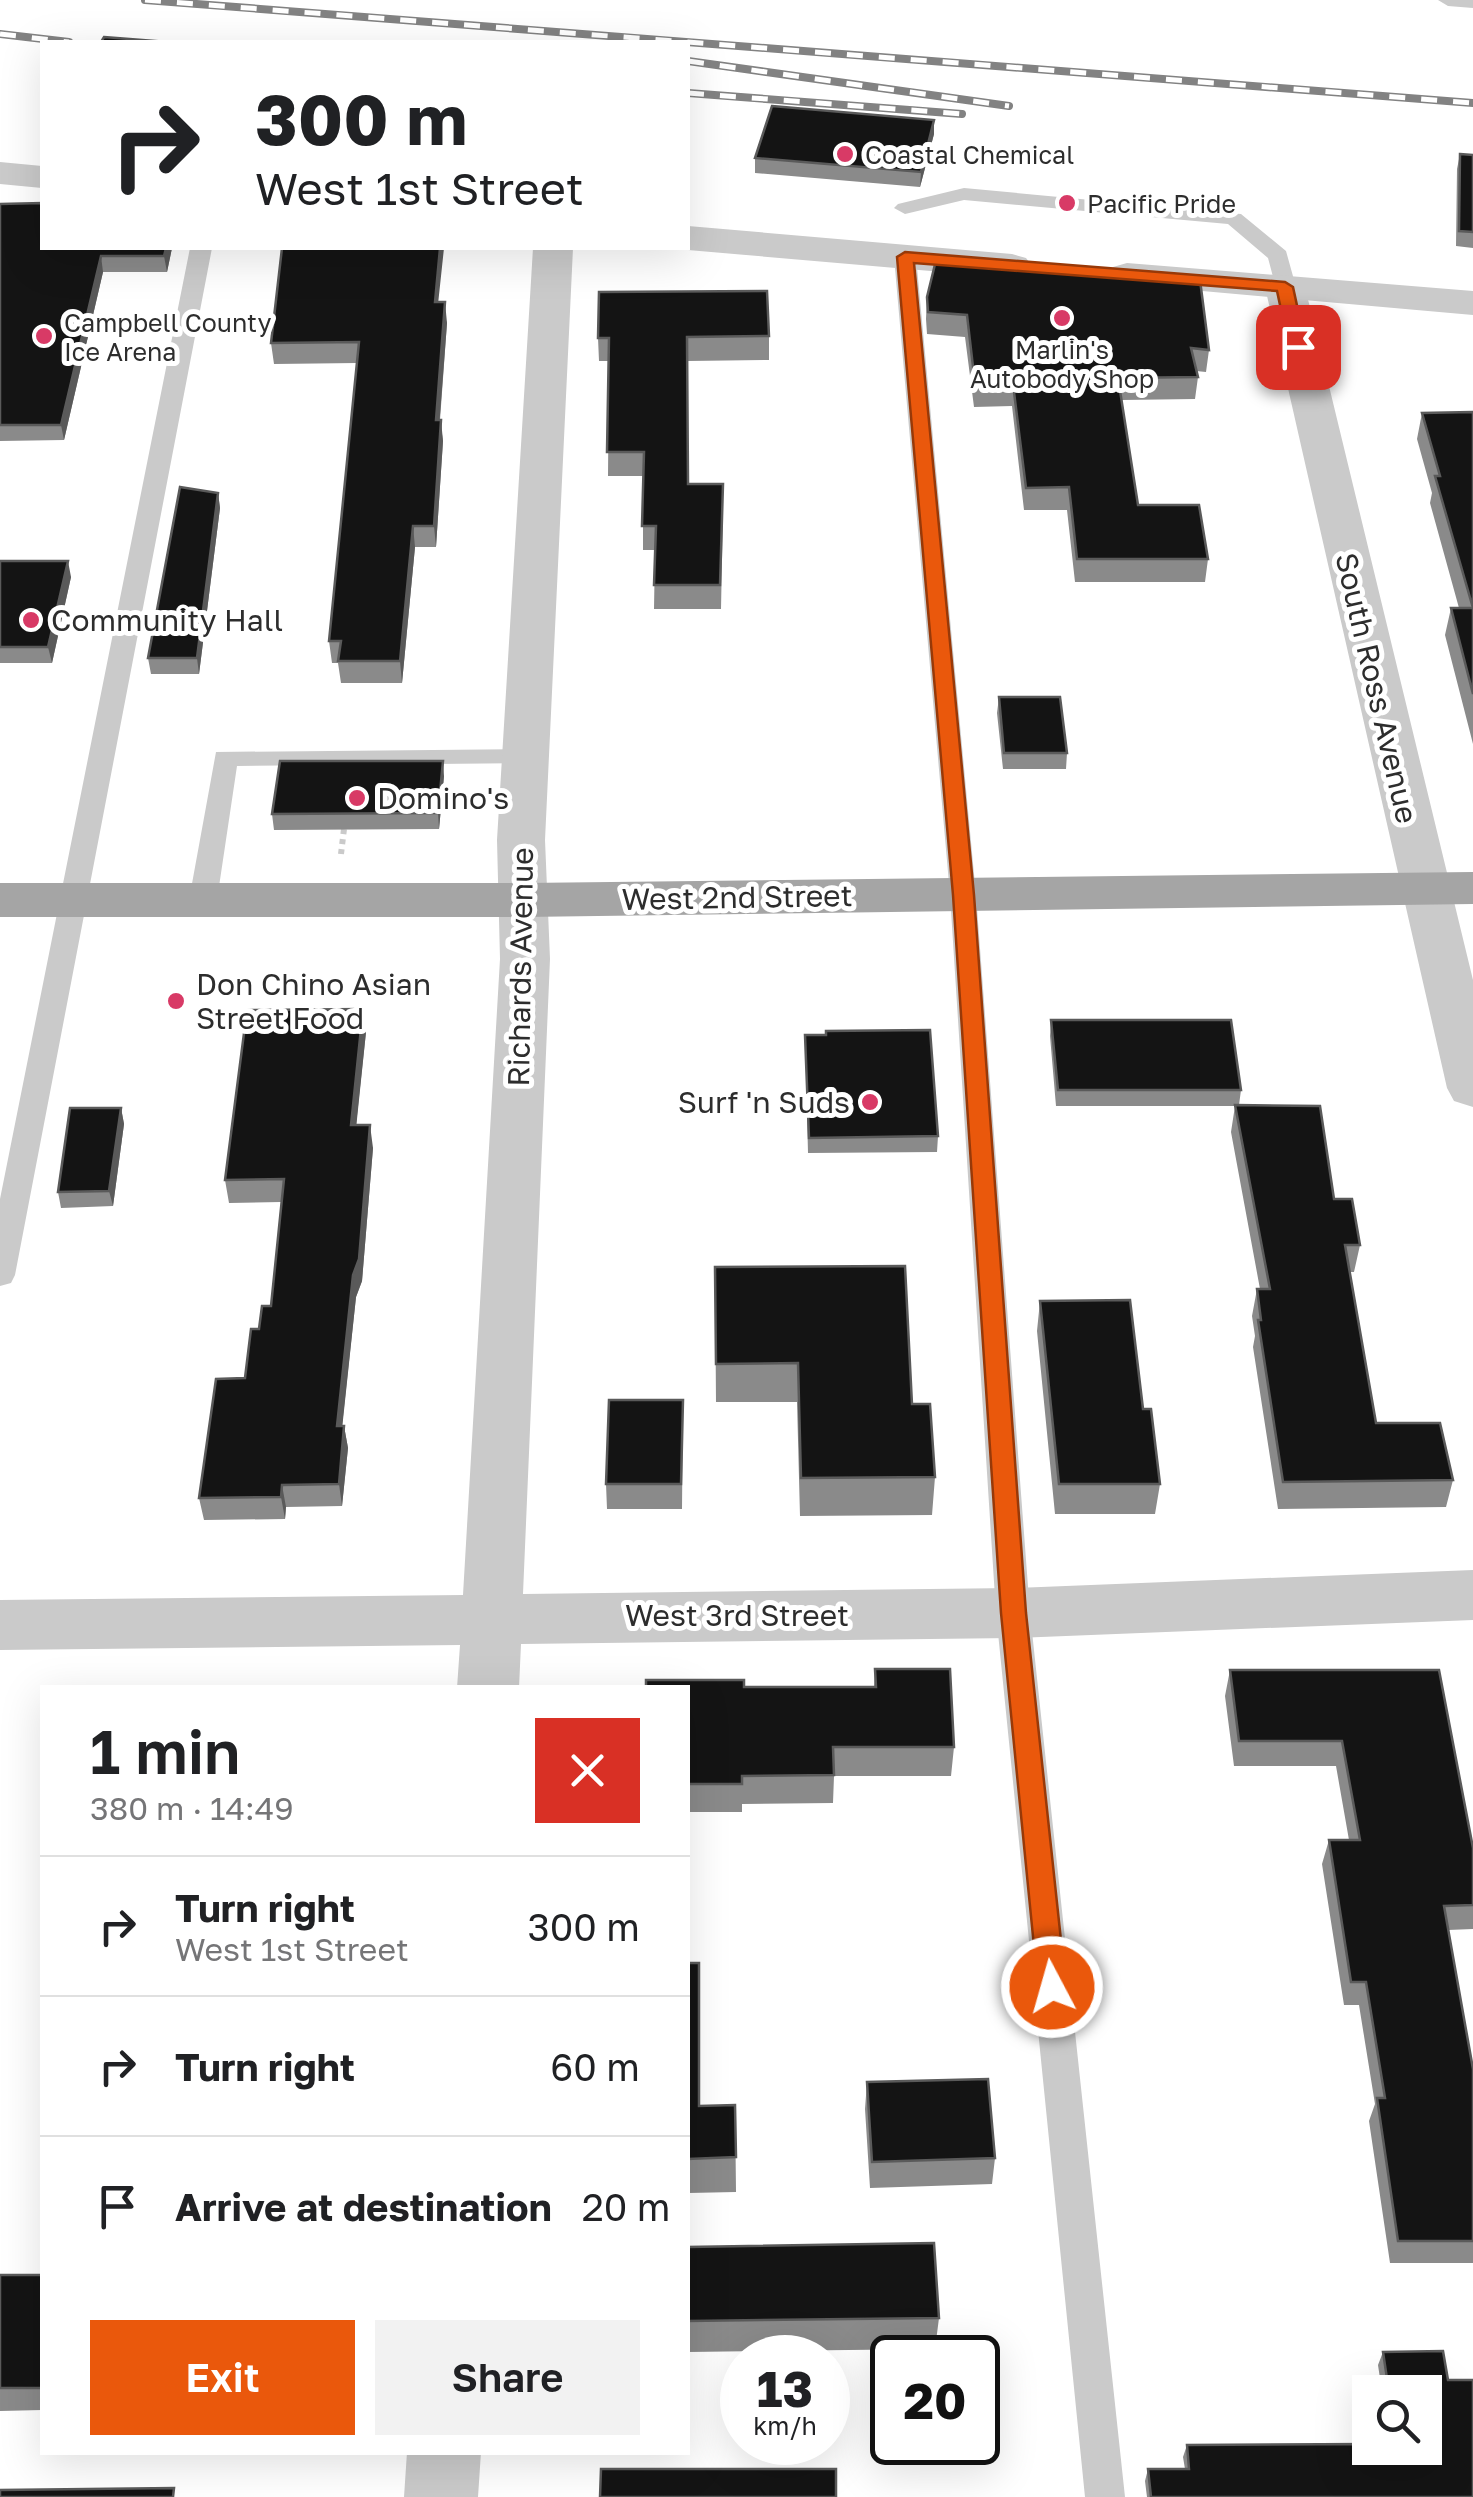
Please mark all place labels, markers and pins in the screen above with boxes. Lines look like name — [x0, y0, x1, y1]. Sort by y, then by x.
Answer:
place label: Coastal Chemical — [865, 139, 1074, 170]
marker: Coastal Chemical — [834, 143, 856, 165]
place label: Pacific Pride — [1087, 188, 1236, 219]
marker: Pacific Pride — [1056, 192, 1078, 214]
pin — [1256, 305, 1341, 390]
place label: Campbell County Ice Arena — [64, 307, 272, 367]
marker: Marlin's Autobody Shop — [1051, 307, 1073, 329]
marker: Campbell County Ice Arena — [33, 325, 55, 347]
place label: Marlin's Autobody Shop — [970, 334, 1154, 394]
place label: Community Hall — [51, 602, 283, 638]
marker: Community Hall — [20, 609, 42, 631]
place label: Domino's — [377, 780, 509, 816]
marker: Domino's — [346, 787, 368, 809]
place label: Don Chino Asian Street Food — [196, 966, 431, 1036]
marker: Don Chino Asian Street Food — [165, 990, 187, 1012]
place label: Surf 'n Suds — [678, 1084, 850, 1120]
marker: Surf 'n Suds — [859, 1091, 881, 1113]

